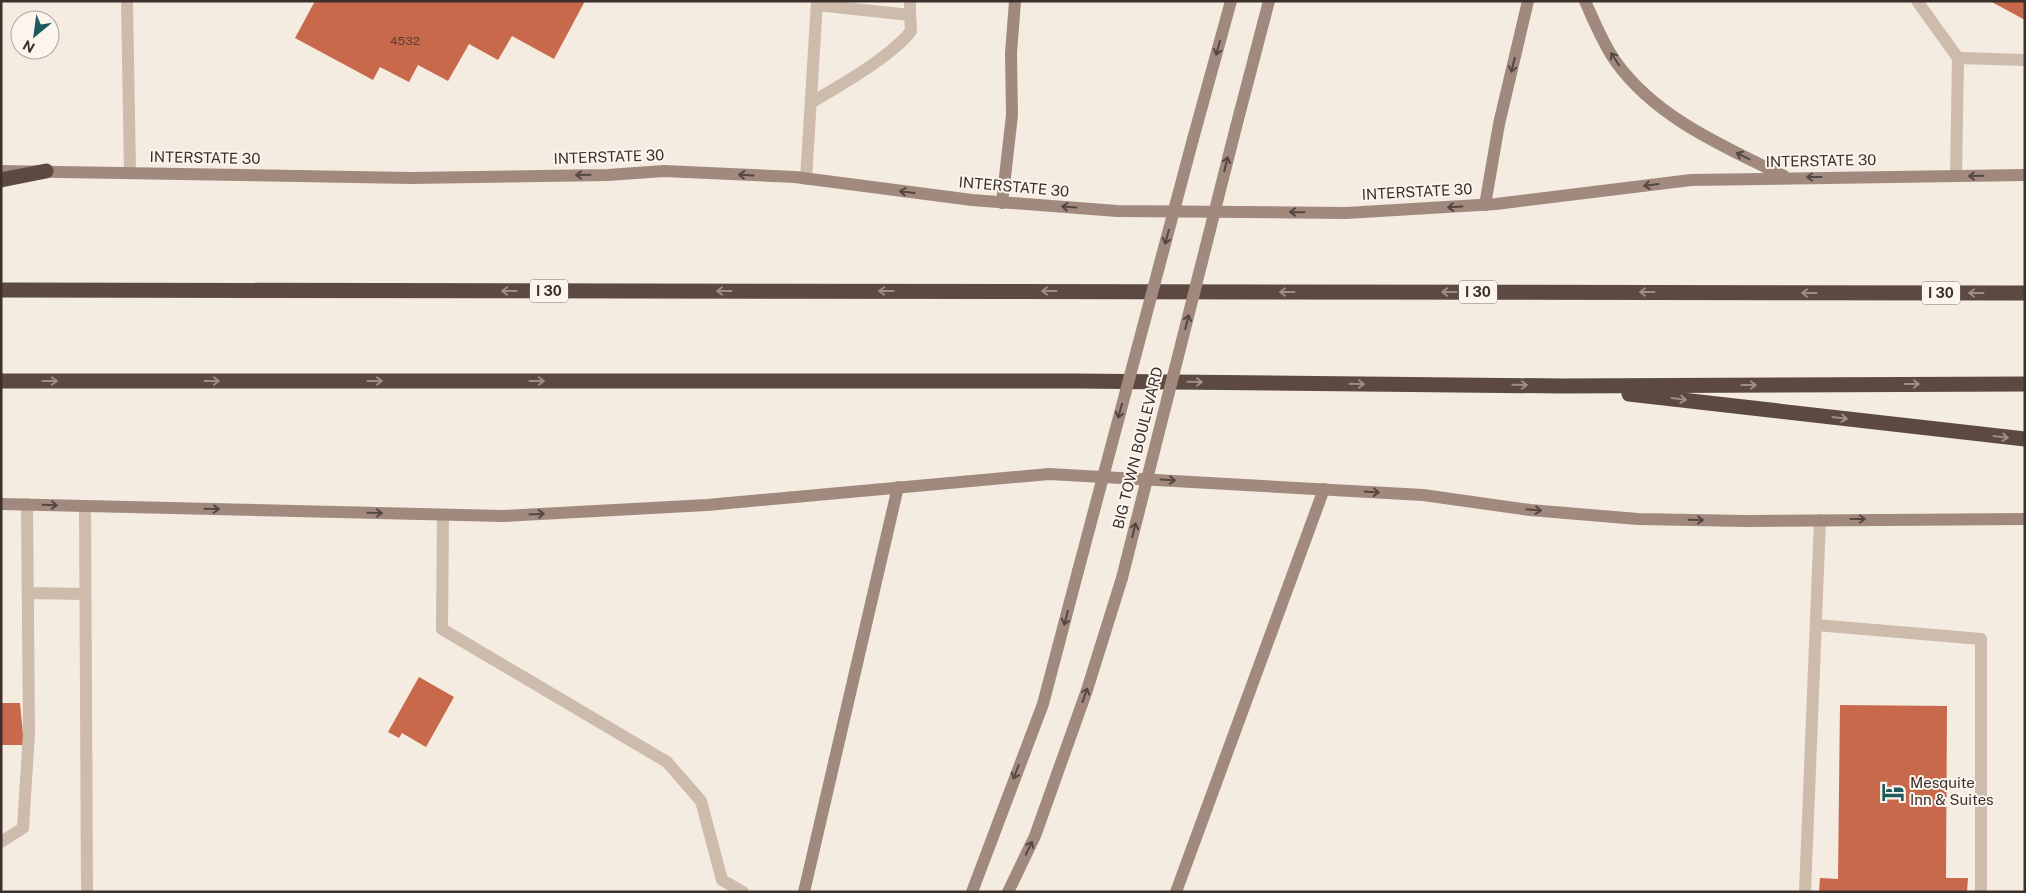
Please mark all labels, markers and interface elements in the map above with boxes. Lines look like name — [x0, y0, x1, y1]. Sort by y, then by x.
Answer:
north arrow — [10, 10, 60, 60]
house number: 4532 — [390, 34, 420, 48]
text: N — [20, 37, 37, 56]
one-way arrow — [1213, 40, 1222, 56]
one-way arrow — [1610, 52, 1620, 66]
one-way arrow — [1507, 57, 1517, 73]
street label: INTERSTATE 30 — [553, 146, 665, 167]
street label: INTERSTATE 30 — [149, 148, 261, 167]
one-way arrow — [1736, 150, 1751, 160]
street label: INTERSTATE 30 — [1765, 151, 1877, 170]
one-way arrow — [1222, 157, 1231, 173]
one-way arrow — [576, 170, 592, 180]
one-way arrow — [738, 170, 754, 179]
one-way arrow — [1968, 171, 1984, 181]
one-way arrow — [1806, 172, 1822, 182]
street label: INTERSTATE 30 — [958, 173, 1070, 200]
street label: INTERSTATE 30 — [1361, 180, 1473, 203]
one-way arrow — [1644, 180, 1660, 190]
one-way arrow — [899, 187, 915, 197]
one-way arrow — [1447, 202, 1463, 211]
one-way arrow — [1061, 203, 1077, 212]
one-way arrow — [1290, 207, 1306, 217]
one-way arrow — [1162, 229, 1171, 245]
road number: I 30 — [530, 280, 568, 302]
road number: I 30 — [1459, 280, 1497, 304]
road number: I 30 — [1922, 282, 1960, 304]
one-way arrow — [501, 286, 517, 296]
one-way arrow — [716, 286, 732, 296]
one-way arrow — [878, 286, 894, 296]
one-way arrow — [1041, 286, 1057, 296]
one-way arrow — [1279, 287, 1295, 297]
one-way arrow — [1441, 287, 1458, 297]
one-way arrow — [1639, 288, 1655, 297]
one-way arrow — [1801, 288, 1818, 298]
one-way arrow — [1968, 288, 1984, 298]
one-way arrow — [1183, 314, 1192, 330]
street label: BIG TOWN BOULEVARD — [1109, 365, 1166, 531]
one-way arrow — [42, 376, 58, 386]
one-way arrow — [204, 376, 220, 386]
one-way arrow — [366, 376, 383, 386]
one-way arrow — [529, 376, 545, 386]
one-way arrow — [1186, 377, 1203, 387]
one-way arrow — [1349, 379, 1365, 388]
one-way arrow — [1904, 379, 1920, 389]
one-way arrow — [1512, 380, 1528, 390]
one-way arrow — [1741, 380, 1757, 390]
one-way arrow — [1670, 394, 1686, 404]
one-way arrow — [1115, 403, 1125, 419]
one-way arrow — [1832, 413, 1848, 423]
one-way arrow — [1993, 432, 2009, 442]
one-way arrow — [1159, 476, 1175, 485]
one-way arrow — [1364, 487, 1380, 497]
one-way arrow — [42, 500, 58, 510]
one-way arrow — [204, 504, 220, 514]
one-way arrow — [1526, 505, 1542, 515]
one-way arrow — [366, 508, 383, 518]
one-way arrow — [529, 509, 545, 519]
one-way arrow — [1850, 514, 1866, 524]
one-way arrow — [1688, 515, 1704, 525]
one-way arrow — [1130, 523, 1139, 539]
one-way arrow — [1060, 609, 1070, 625]
one-way arrow — [1081, 688, 1090, 704]
one-way arrow — [1011, 765, 1020, 780]
place label: Mesquite Inn & Suites — [1910, 774, 1994, 808]
hotel icon: Mesquite Inn & Suites — [1880, 779, 1906, 805]
one-way arrow — [1025, 841, 1035, 856]

